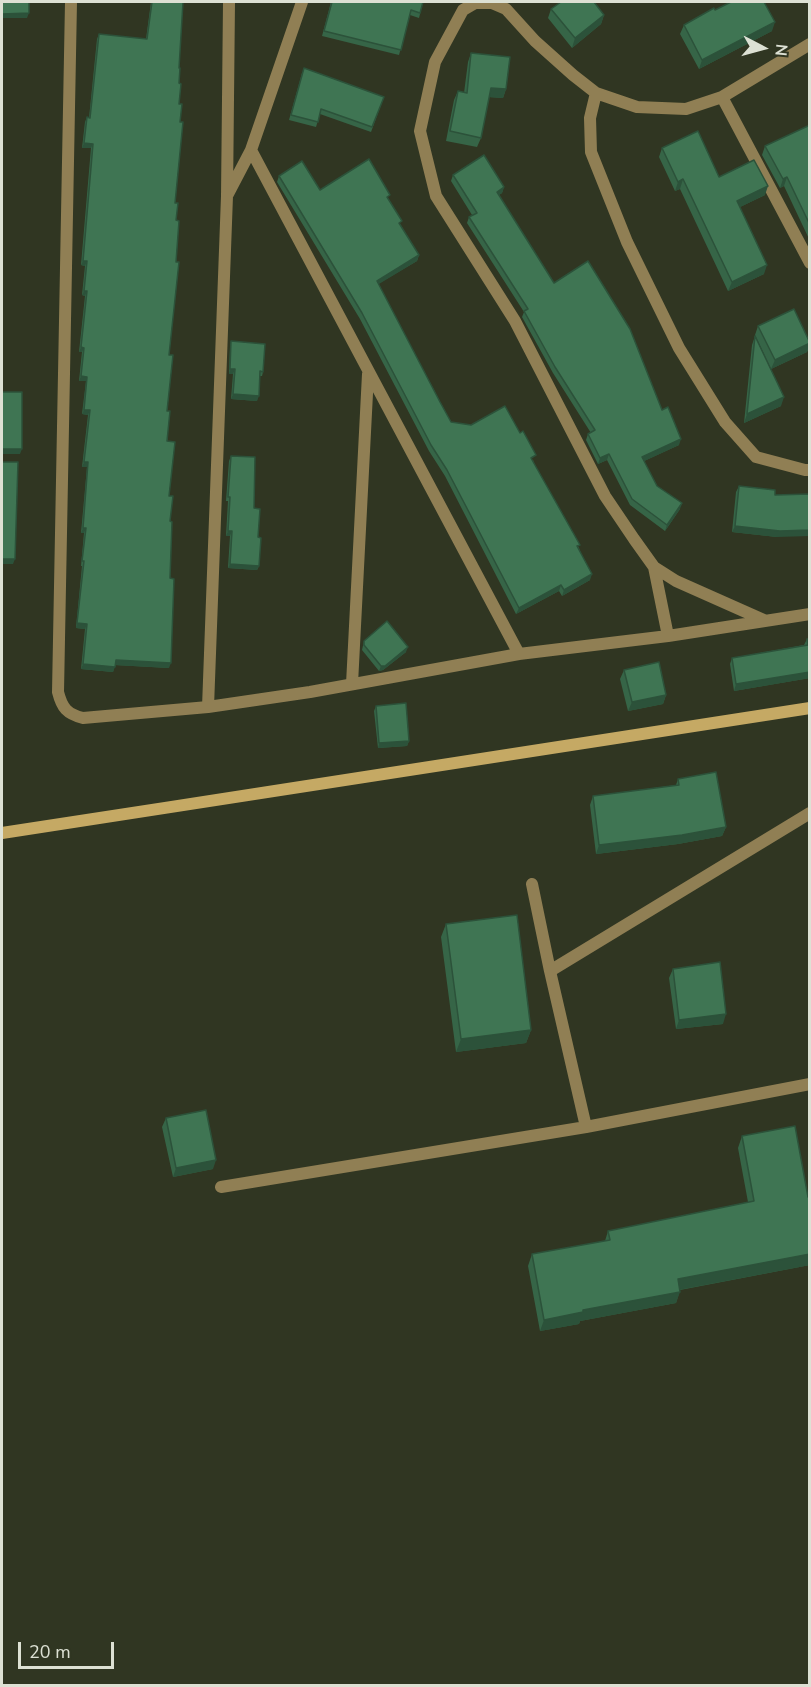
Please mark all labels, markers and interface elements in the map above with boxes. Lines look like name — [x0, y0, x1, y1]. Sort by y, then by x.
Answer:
north arrow — [733, 18, 793, 78]
text: N — [769, 43, 792, 57]
scale bar — [21, 1630, 117, 1668]
text: 20 m — [29, 1640, 71, 1664]

